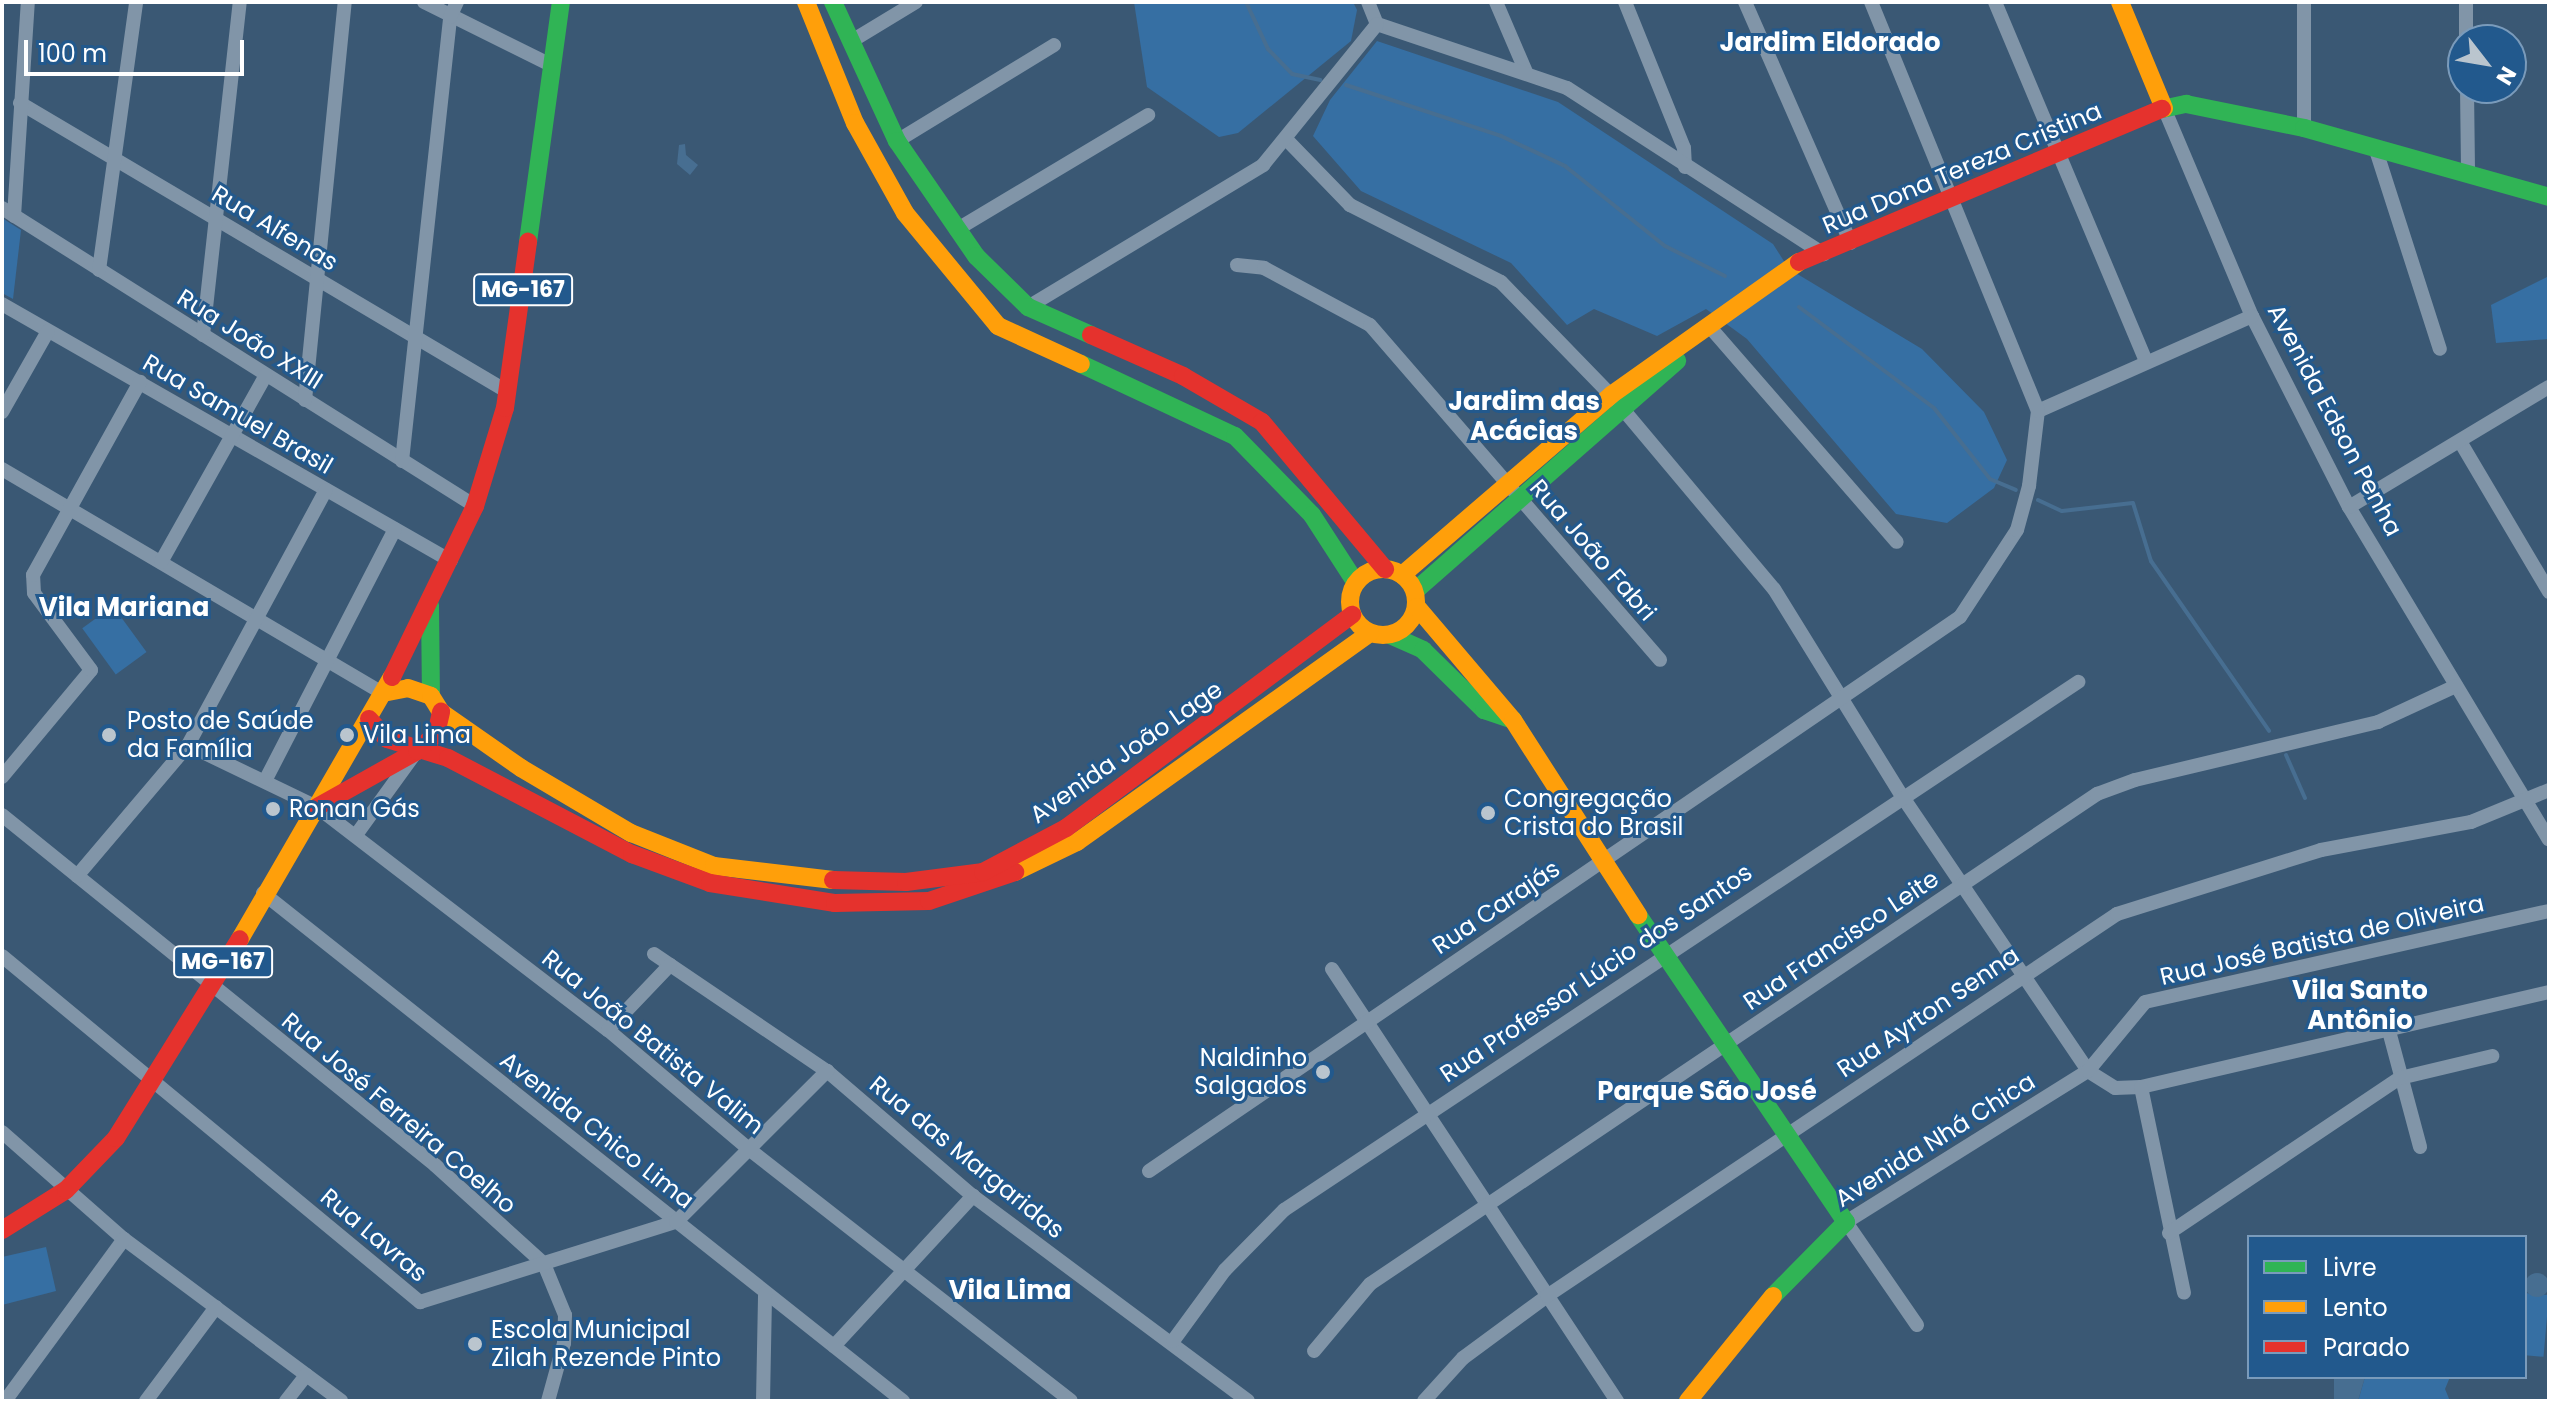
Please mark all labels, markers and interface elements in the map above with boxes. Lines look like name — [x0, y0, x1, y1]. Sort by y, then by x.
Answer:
scale bar — [28, 24, 248, 74]
north arrow — [2447, 24, 2527, 104]
district label: Jardim Eldorado — [1719, 27, 1941, 59]
text: 100 m — [38, 37, 107, 70]
text: N — [2489, 61, 2524, 91]
street label: Rua Dona Tereza Cristina — [1818, 96, 2106, 240]
street label: Rua Alfenas — [207, 179, 343, 277]
road number: MG-167 — [473, 272, 573, 308]
street label: Rua João XXIII — [172, 283, 328, 395]
street label: Avenida Edson Penha — [2262, 299, 2408, 541]
street label: Rua Samuel Brasil — [138, 348, 338, 480]
district label: Jardim das Acácias — [1448, 386, 1600, 448]
street label: Rua João Fabri — [1524, 473, 1662, 627]
district label: Vila Mariana — [39, 592, 209, 624]
street label: Avenida João Lage — [1024, 675, 1228, 829]
place label: Posto de Saúde da Família — [127, 707, 314, 763]
place label: Vila Lima — [363, 721, 471, 749]
marker: Posto de Saúde da Família — [98, 724, 120, 746]
marker: Vila Lima — [338, 726, 356, 744]
place label: Congregação Crista do Brasil — [1504, 785, 1683, 841]
place label: Ronan Gás — [289, 795, 420, 823]
marker: Ronan Gás — [264, 800, 282, 818]
marker: Congregação Crista do Brasil — [1479, 804, 1497, 822]
street label: Rua Carajás — [1427, 854, 1565, 960]
street label: Rua Professor Lúcio dos Santos — [1435, 858, 1757, 1088]
street label: Rua Francisco Leite — [1738, 864, 1944, 1016]
street label: Rua José Batista de Oliveira — [2157, 889, 2487, 991]
street label: Rua Ayrton Senna — [1832, 941, 2024, 1083]
road number: MG-167 — [173, 944, 273, 980]
street label: Rua João Batista Valim — [536, 944, 770, 1140]
district label: Vila Santo Antônio — [2292, 975, 2428, 1036]
street label: Rua José Ferreira Coelho — [276, 1006, 522, 1220]
place label: Naldinho Salgados — [1194, 1044, 1307, 1100]
street label: Avenida Chico Lima — [494, 1045, 700, 1215]
marker: Naldinho Salgados — [1314, 1063, 1332, 1081]
street label: Avenida Nhá Chica — [1830, 1067, 2040, 1213]
street label: Rua das Margaridas — [864, 1070, 1070, 1244]
district label: Parque São José — [1597, 1076, 1817, 1108]
street label: Rua Lavras — [315, 1182, 433, 1288]
legend — [2247, 1235, 2527, 1379]
text: Livre — [2323, 1251, 2377, 1284]
district label: Vila Lima — [949, 1275, 1071, 1307]
text: Lento — [2323, 1291, 2388, 1324]
place label: Escola Municipal Zilah Rezende Pinto — [491, 1316, 721, 1372]
text: Parado — [2323, 1331, 2410, 1364]
marker: Escola Municipal Zilah Rezende Pinto — [466, 1335, 484, 1353]

